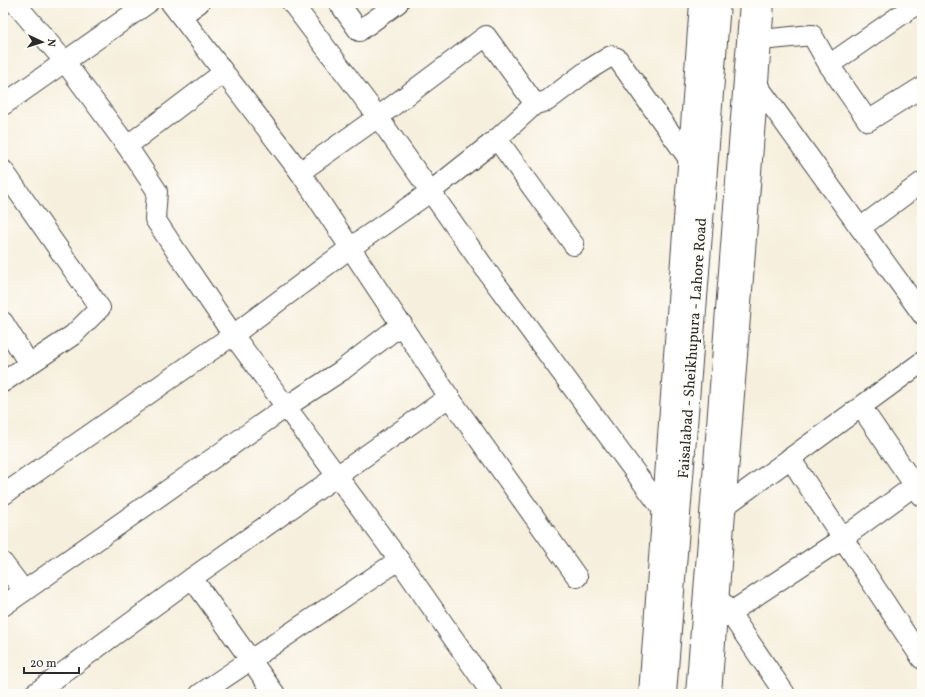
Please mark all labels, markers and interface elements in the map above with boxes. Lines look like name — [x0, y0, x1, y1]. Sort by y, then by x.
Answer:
north arrow — [22, 22, 62, 62]
text: N — [43, 38, 58, 47]
street label: Faisalabad - Sheikhupura - Lahore Road — [674, 217, 713, 479]
scale bar — [24, 649, 79, 675]
text: 20 m — [30, 656, 57, 672]

